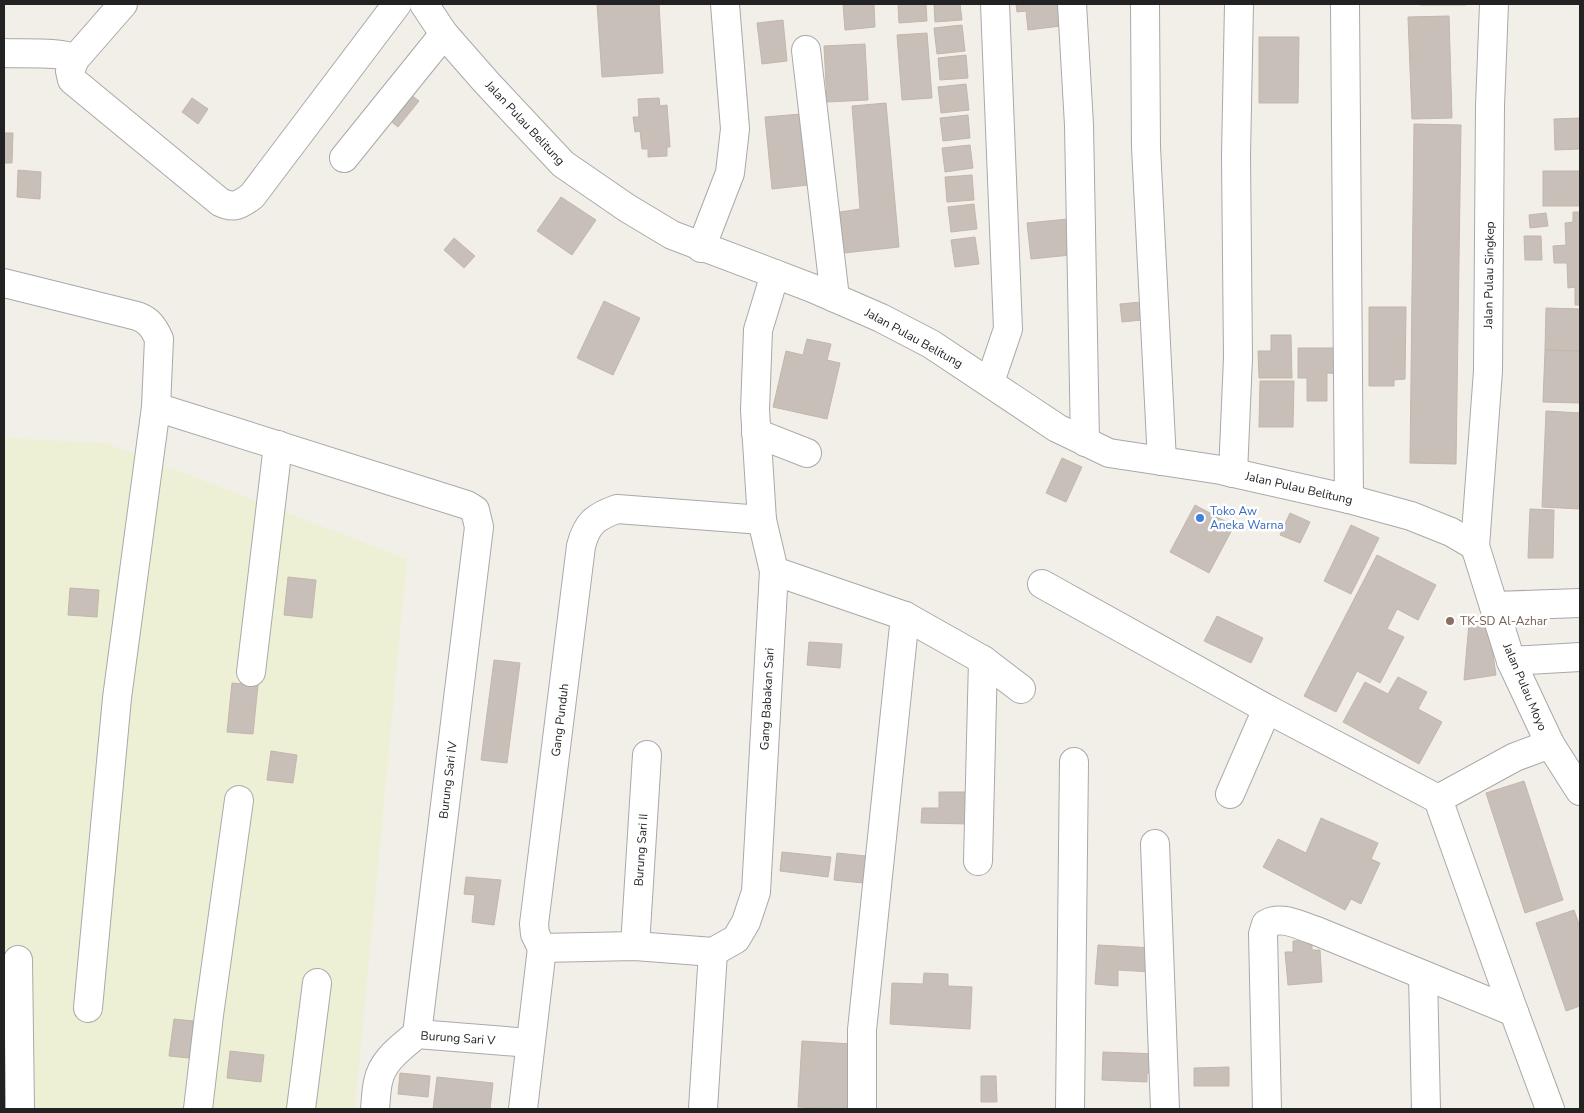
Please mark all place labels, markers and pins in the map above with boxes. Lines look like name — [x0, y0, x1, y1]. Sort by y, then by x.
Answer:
place label: Toko Aw Aneka Warna — [1210, 503, 1284, 533]
marker: Toko Aw Aneka Warna — [1194, 512, 1206, 524]
place label: TK-SD Al-Azhar — [1460, 613, 1548, 629]
marker: TK-SD Al-Azhar — [1444, 615, 1456, 627]

